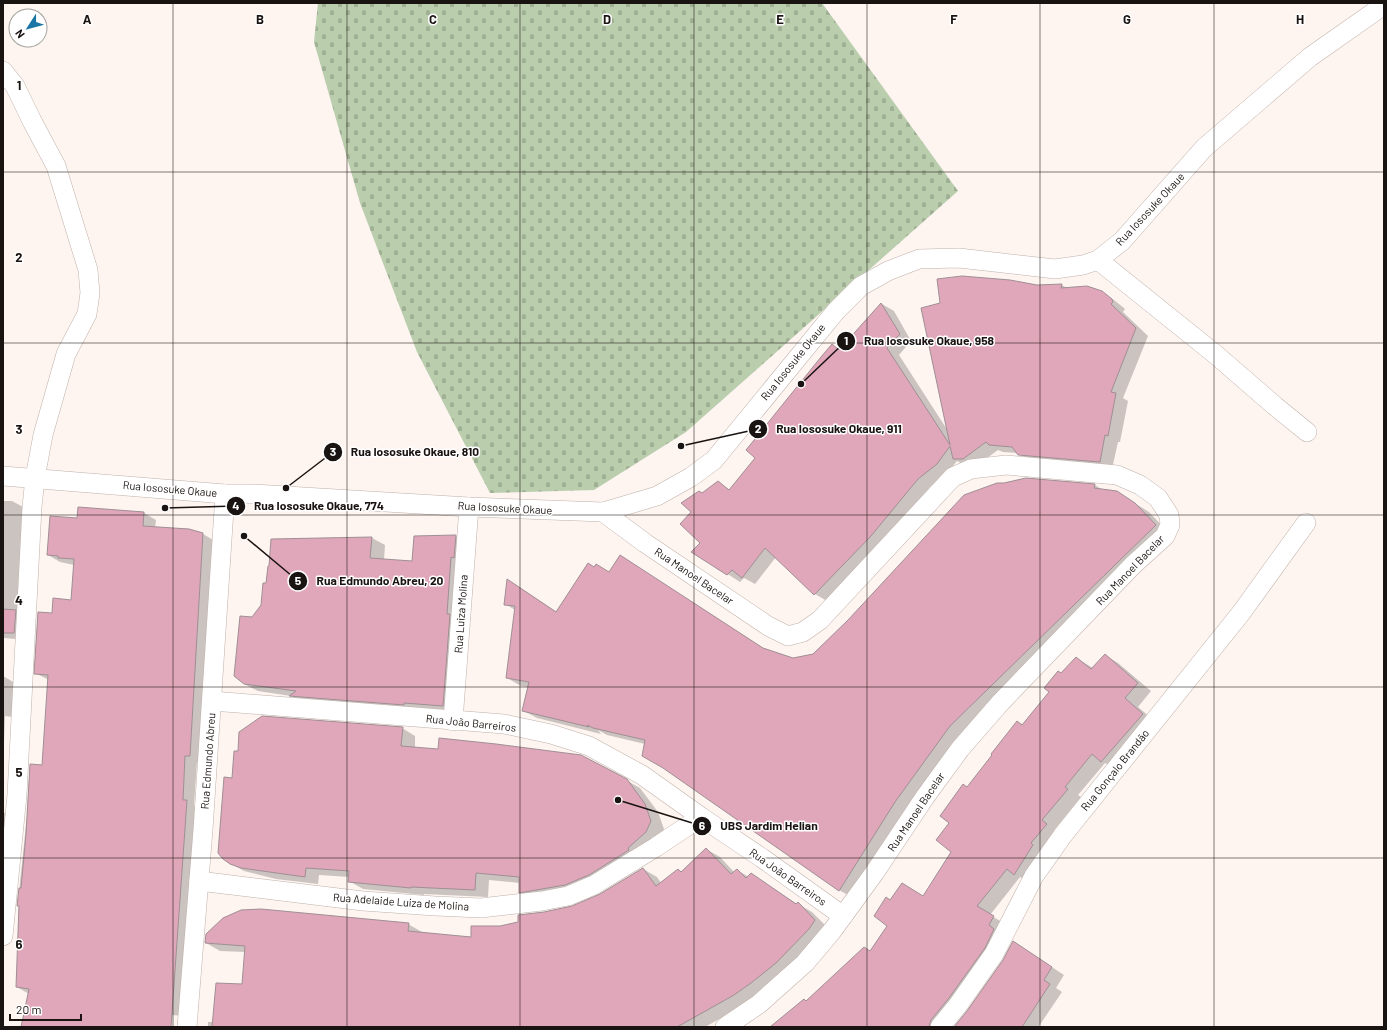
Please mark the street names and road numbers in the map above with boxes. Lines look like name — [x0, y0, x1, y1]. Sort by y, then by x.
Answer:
street label: Rua Iososuke Okaue — [1113, 169, 1187, 248]
street label: Rua Iososuke Okaue — [758, 321, 828, 403]
street label: Rua Iososuke Okaue — [122, 478, 218, 499]
street label: Rua Iososuke Okaue — [457, 499, 553, 516]
street label: Rua Manoel Bacelar — [1093, 532, 1166, 607]
street label: Rua Manoel Bacelar — [652, 544, 736, 607]
street label: Rua Luiza Molina — [451, 574, 470, 654]
street label: Rua João Barreiros — [425, 711, 517, 734]
street label: Rua Edmundo Abreu — [198, 712, 217, 810]
street label: Rua Gonçalo Brandão — [1078, 726, 1151, 813]
street label: Rua Manoel Bacelar — [884, 770, 947, 854]
street label: Rua João Barreiros — [747, 845, 829, 908]
street label: Rua Adelaide Luiza de Molina — [333, 890, 470, 913]

